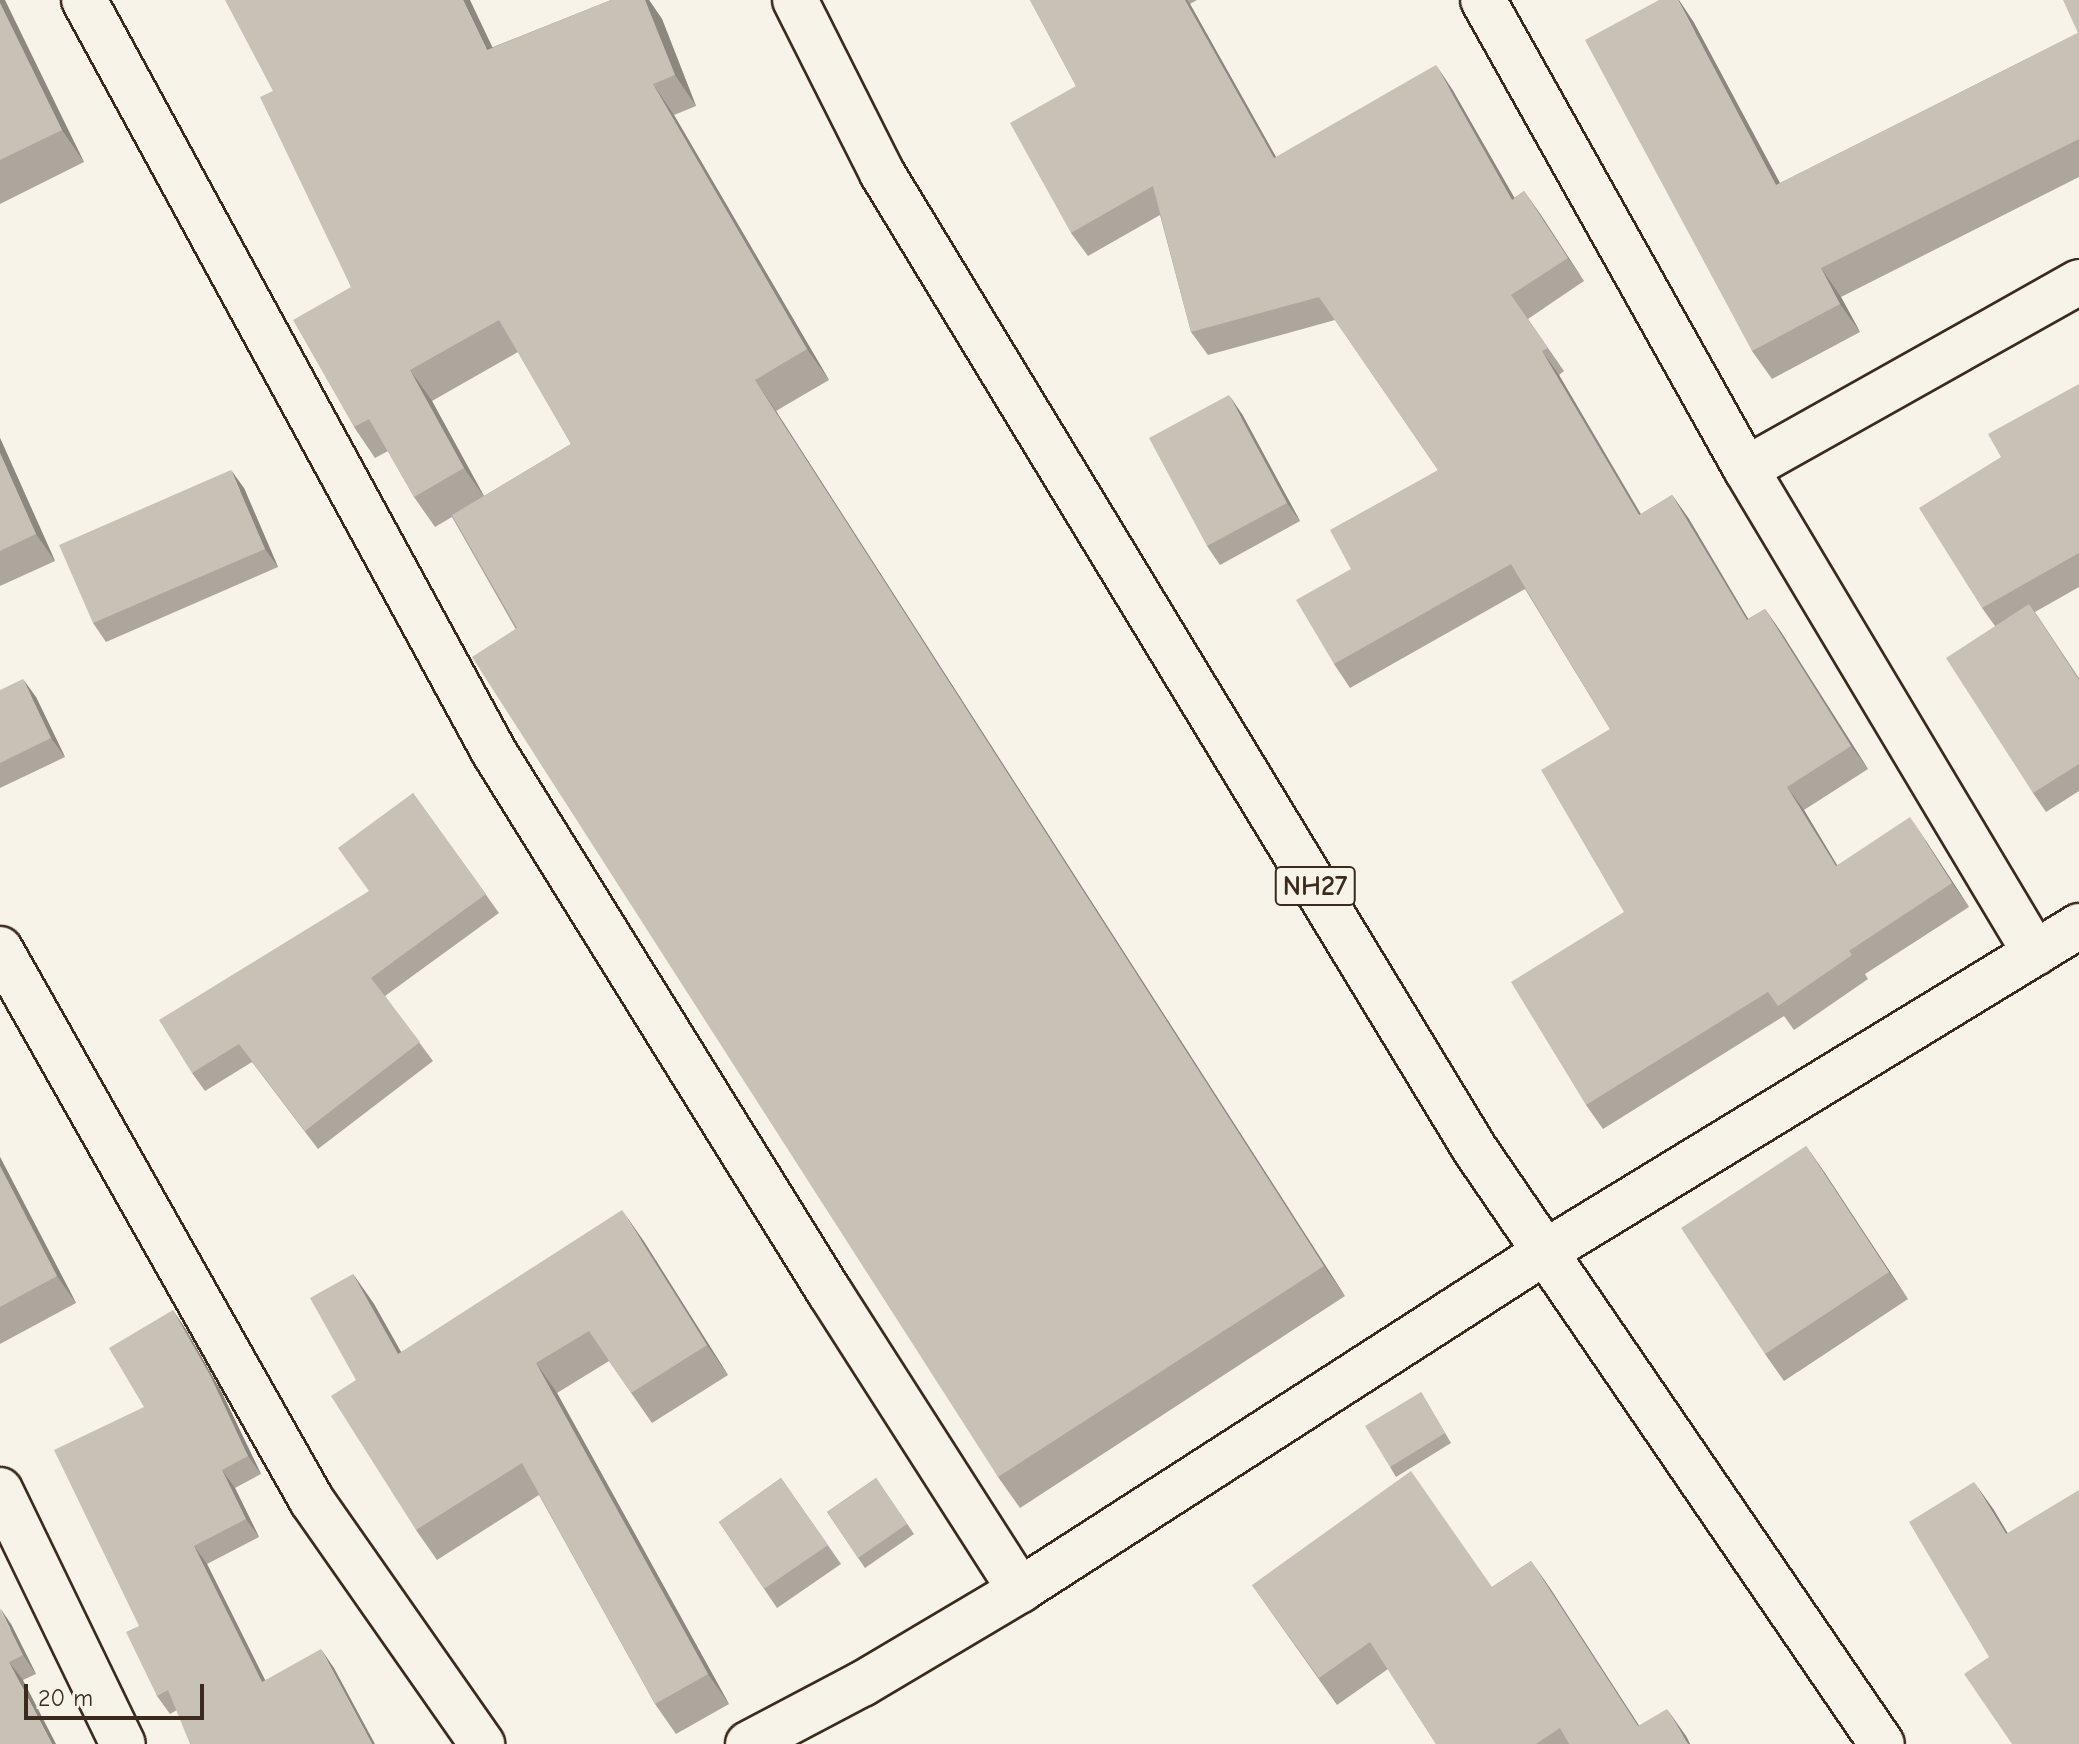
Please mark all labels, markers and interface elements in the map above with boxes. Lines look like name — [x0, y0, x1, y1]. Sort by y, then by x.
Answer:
road number: NH27 — [1273, 862, 1357, 910]
scale bar — [28, 1668, 208, 1718]
text: 20 m — [38, 1684, 93, 1712]

